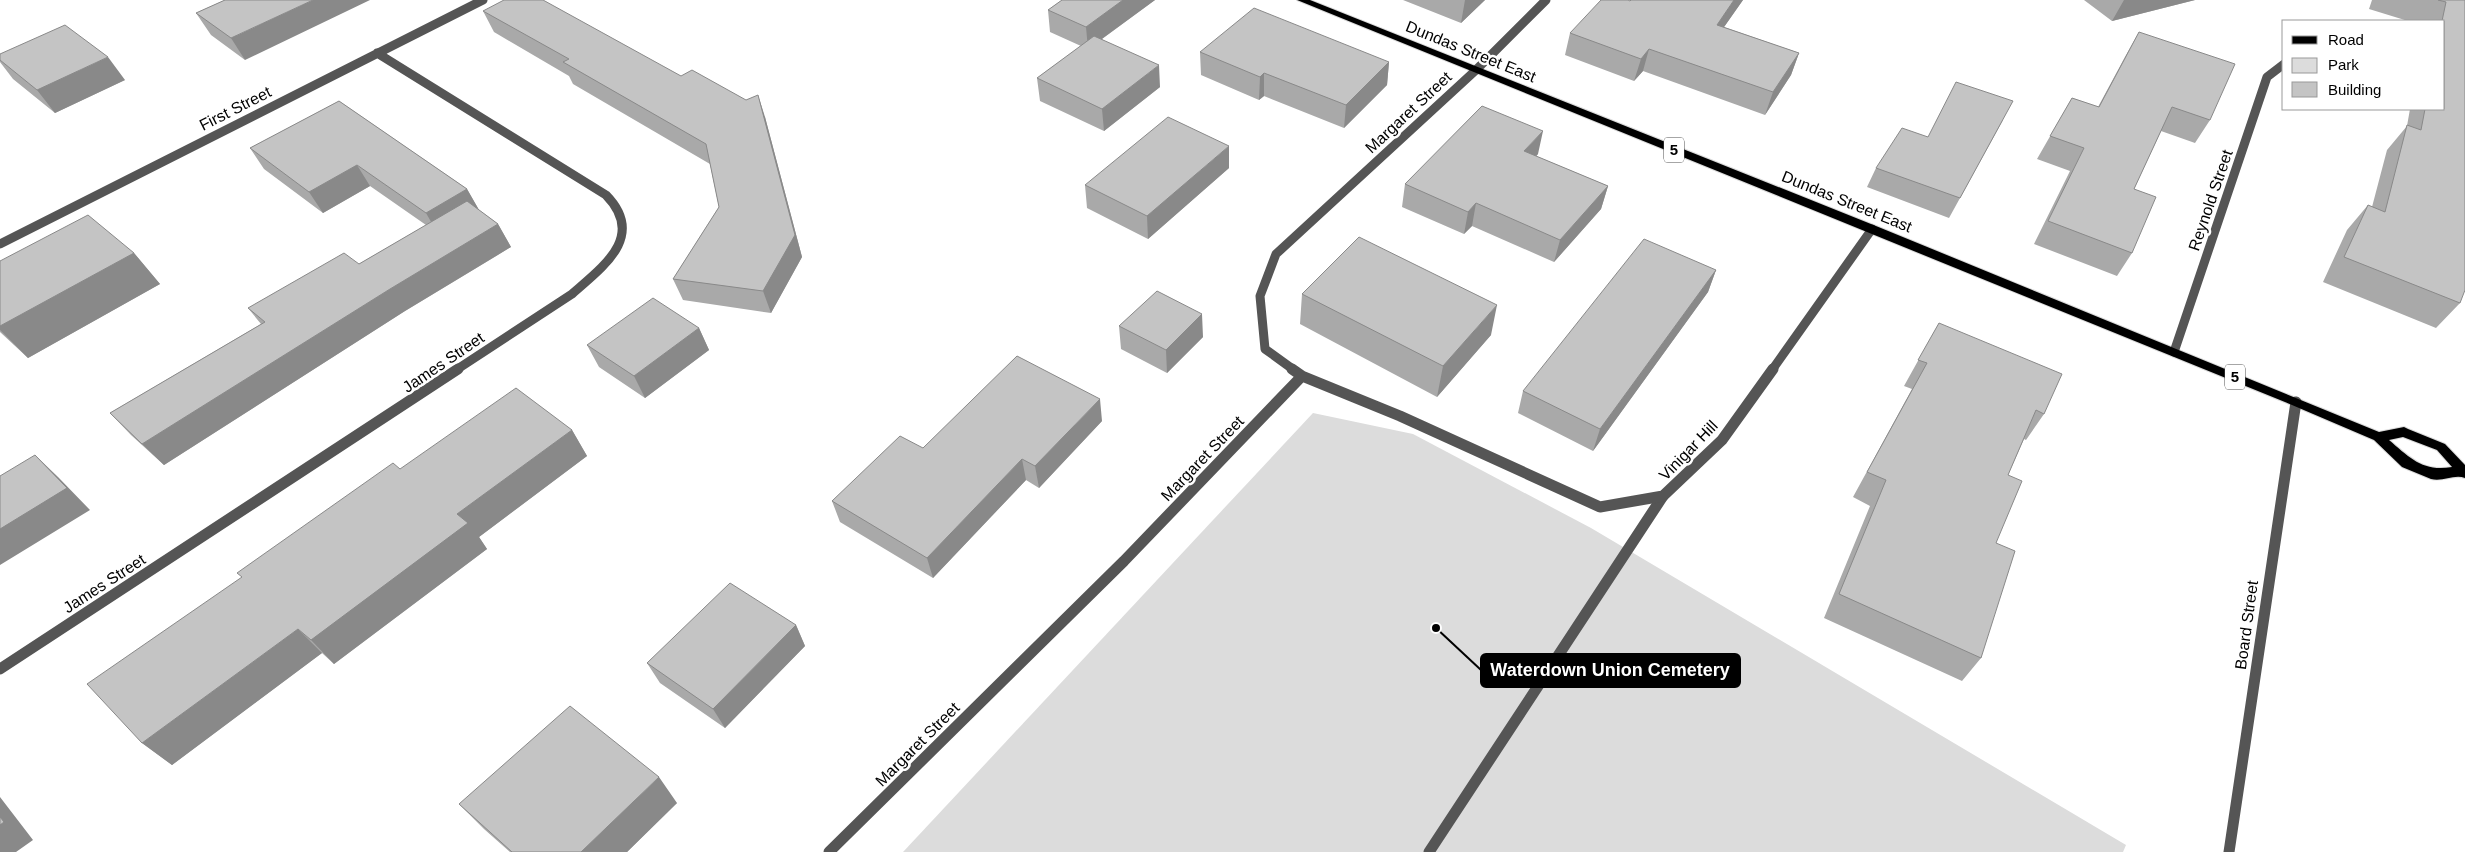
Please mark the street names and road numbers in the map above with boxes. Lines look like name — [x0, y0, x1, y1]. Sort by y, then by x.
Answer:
street label: Dundas Street East — [1403, 18, 1539, 86]
street label: Margaret Street — [1362, 68, 1455, 156]
street label: First Street — [197, 83, 274, 134]
road number: 5 — [1664, 138, 1684, 162]
street label: Reynold Street — [2185, 147, 2236, 253]
street label: Dundas Street East — [1779, 168, 1915, 236]
street label: James Street — [399, 329, 488, 396]
road number: 5 — [2225, 364, 2245, 390]
street label: Margaret Street — [1158, 412, 1247, 504]
street label: Vinigar Hill — [1656, 417, 1721, 484]
street label: James Street — [60, 550, 149, 616]
street label: Board Street — [2232, 579, 2261, 671]
street label: Margaret Street — [872, 699, 963, 790]

